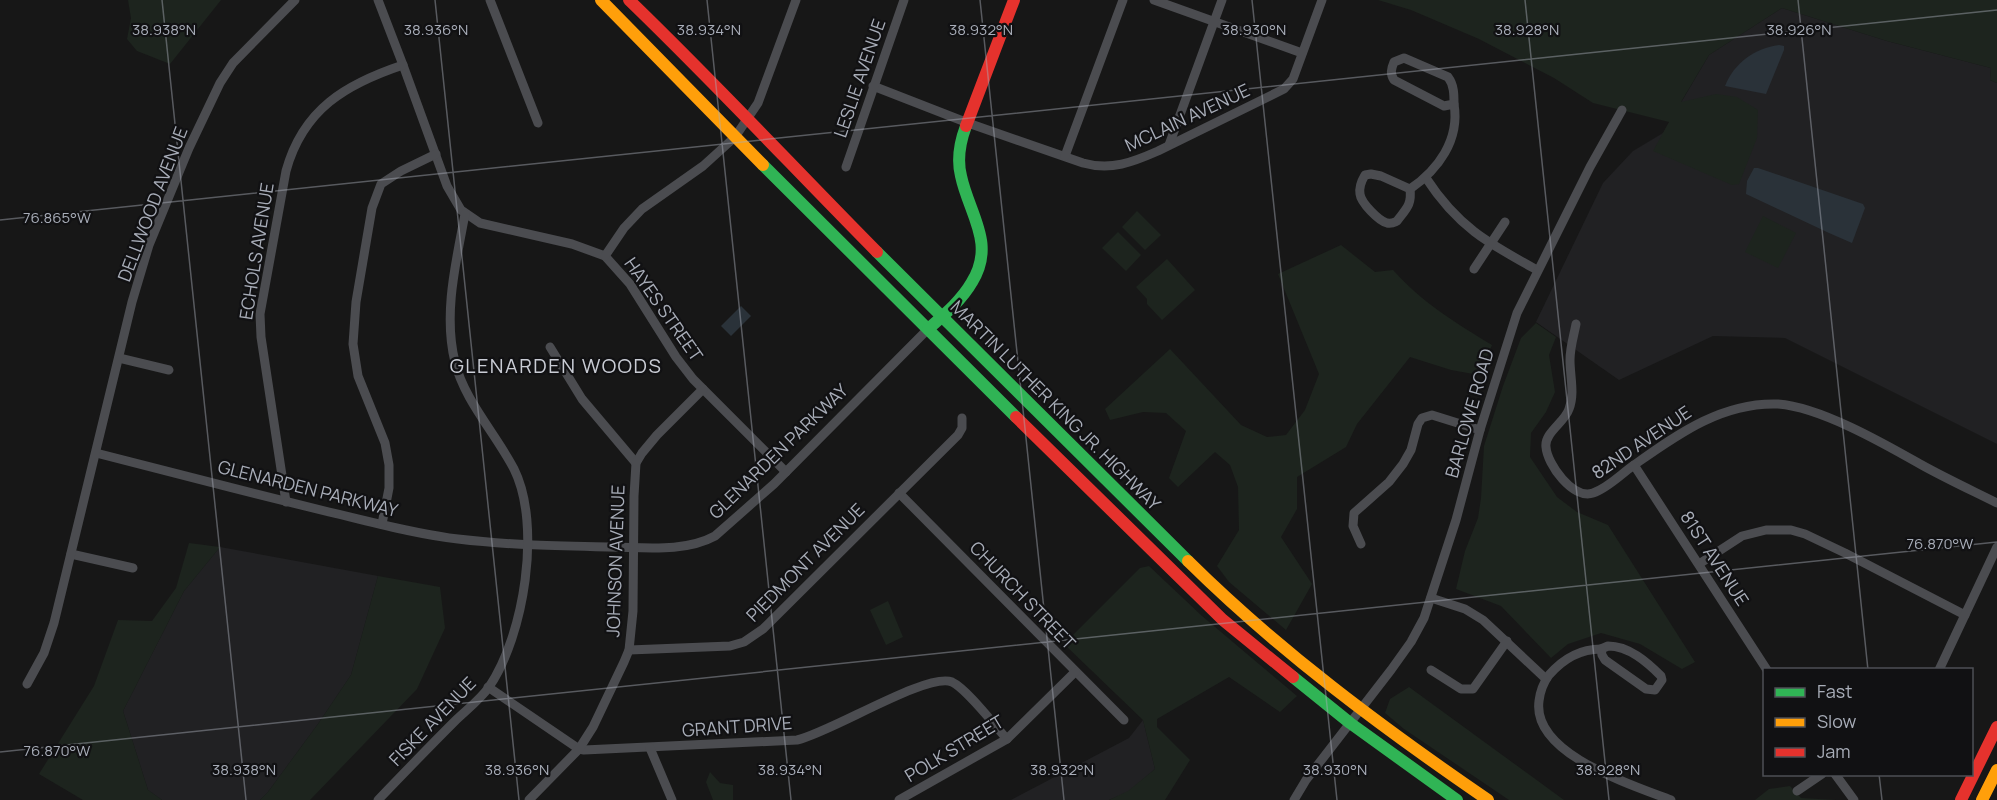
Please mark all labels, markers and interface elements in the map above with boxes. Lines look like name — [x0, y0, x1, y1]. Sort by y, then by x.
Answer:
street label: LESLIE AVENUE — [827, 16, 891, 140]
text: 38.938°N — [132, 19, 196, 40]
text: 38.936°N — [404, 19, 468, 40]
text: 38.934°N — [677, 19, 741, 40]
text: 38.932°N — [949, 19, 1013, 40]
text: 38.930°N — [1222, 19, 1286, 40]
text: 38.928°N — [1495, 19, 1559, 40]
text: 38.926°N — [1767, 19, 1832, 40]
street label: MCLAIN AVENUE — [1121, 78, 1253, 156]
street label: DELLWOOD AVENUE — [111, 123, 193, 285]
street label: ECHOLS AVENUE — [233, 181, 279, 321]
text: 76.865°W — [23, 207, 91, 228]
street label: HAYES STREET — [619, 252, 709, 366]
street label: MARTIN LUTHER KING JR. HIGHWAY — [946, 295, 1167, 516]
street label: BARLOWE ROAD — [1439, 346, 1499, 480]
district label: GLENARDEN WOODS — [450, 352, 662, 379]
street label: GLENARDEN PARKWAY — [703, 377, 854, 524]
street label: 82ND AVENUE — [1587, 400, 1695, 484]
street label: GLENARDEN PARKWAY — [215, 454, 402, 522]
street label: JOHNSON AVENUE — [600, 484, 630, 638]
street label: PIEDMONT AVENUE — [741, 498, 869, 626]
street label: 81ST AVENUE — [1675, 506, 1755, 610]
text: 76.870°W — [1907, 533, 1973, 554]
street label: CHURCH STREET — [965, 536, 1081, 655]
legend — [1763, 668, 1973, 776]
street label: FISKE AVENUE — [383, 671, 481, 771]
text: Fast — [1817, 679, 1852, 703]
street label: POLK STREET — [900, 709, 1008, 787]
text: Slow — [1817, 709, 1857, 733]
street label: GRANT DRIVE — [681, 710, 793, 742]
text: Jam — [1817, 739, 1851, 763]
text: 76.870°W — [24, 740, 90, 761]
text: 38.938°N — [212, 759, 276, 780]
text: 38.936°N — [485, 759, 549, 780]
text: 38.934°N — [758, 759, 822, 780]
text: 38.932°N — [1030, 759, 1094, 780]
text: 38.930°N — [1303, 759, 1367, 780]
text: 38.928°N — [1576, 759, 1640, 780]

